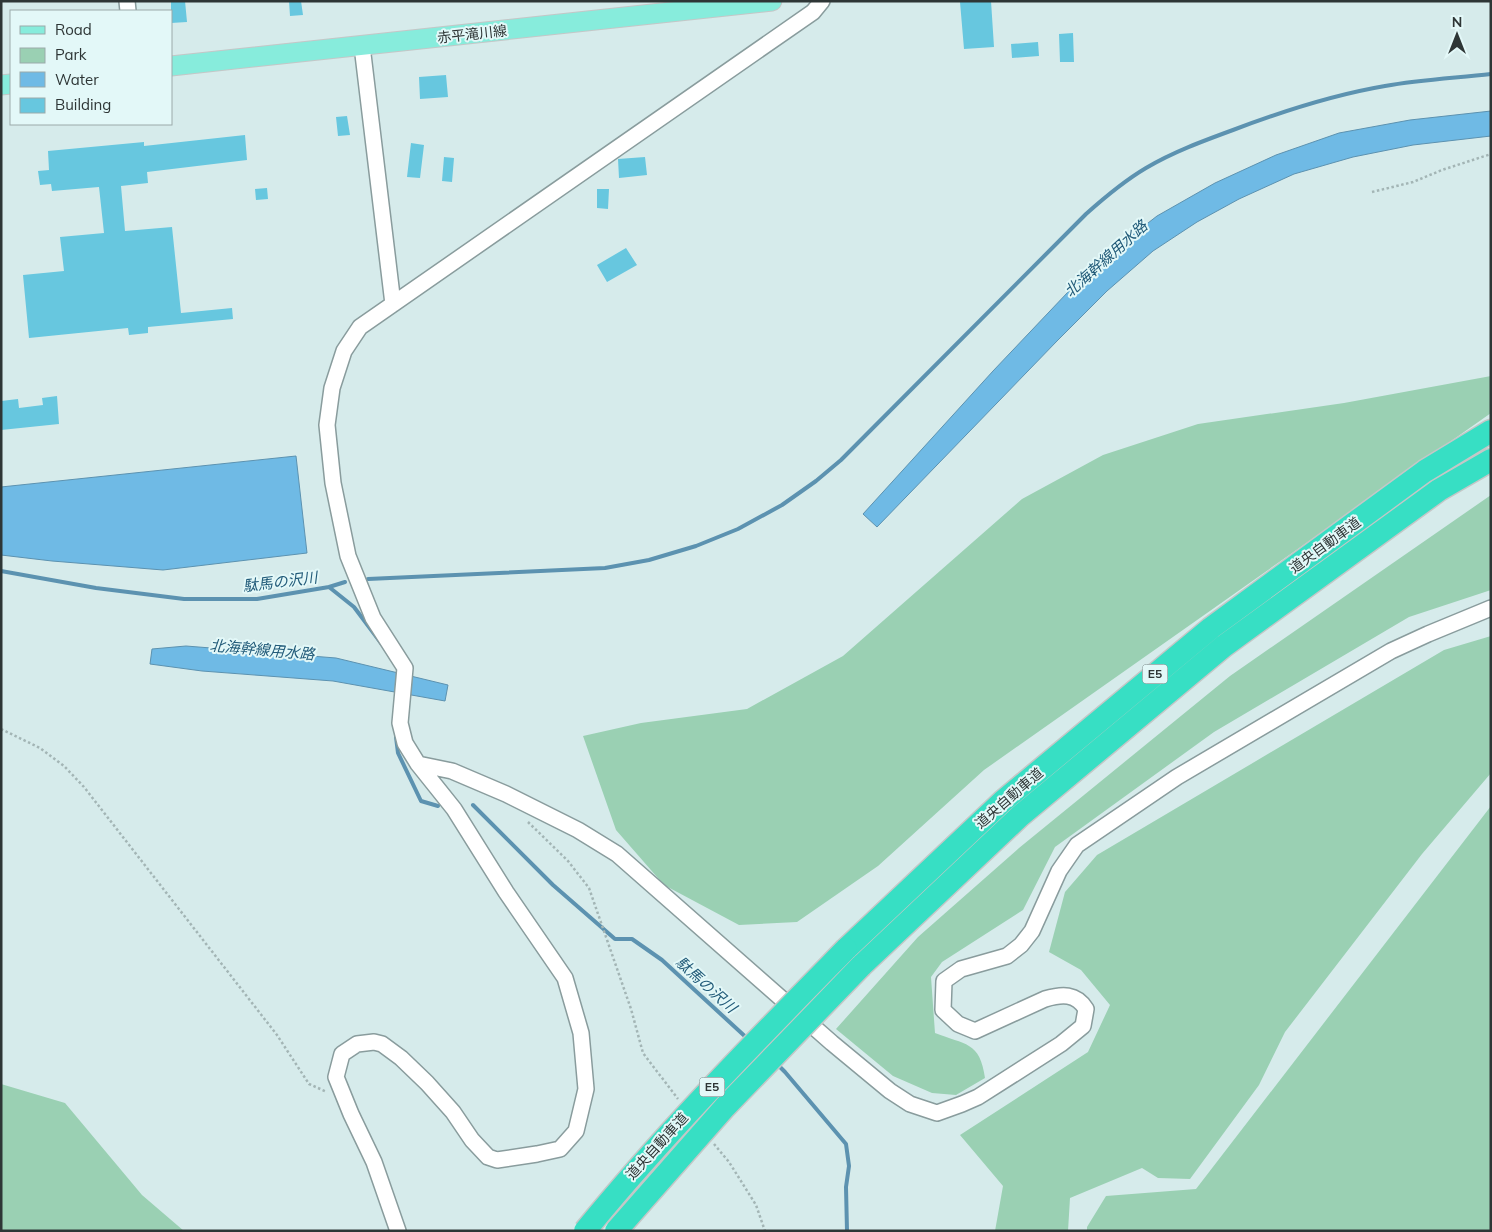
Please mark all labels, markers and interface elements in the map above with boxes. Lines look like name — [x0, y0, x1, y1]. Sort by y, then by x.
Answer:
legend — [10, 10, 172, 125]
north arrow — [1432, 10, 1482, 60]
text: N — [1452, 13, 1462, 31]
text: Road — [55, 20, 92, 39]
street label: 赤平滝川線 — [436, 21, 508, 47]
text: Park — [55, 45, 87, 64]
text: Water — [55, 70, 99, 89]
text: Building — [55, 95, 111, 114]
water label: 北海幹線用水路 — [1060, 215, 1153, 301]
street label: 道央自動車道 — [1286, 513, 1364, 577]
water label: 駄馬の沢川 — [242, 567, 320, 596]
water label: 北海幹線用水路 — [209, 635, 317, 664]
road number: E5 — [1142, 664, 1168, 684]
street label: 道央自動車道 — [971, 764, 1047, 832]
water label: 駄馬の沢川 — [672, 952, 742, 1018]
road number: E5 — [700, 1078, 724, 1096]
street label: 道央自動車道 — [622, 1109, 692, 1183]

